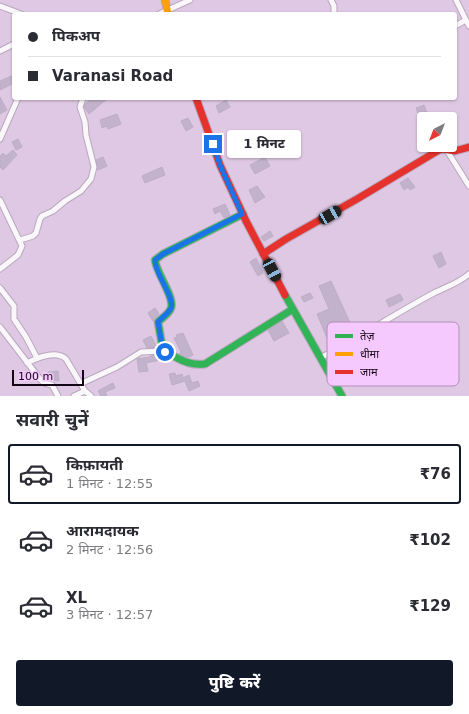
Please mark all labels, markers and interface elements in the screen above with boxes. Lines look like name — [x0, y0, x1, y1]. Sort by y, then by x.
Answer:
text: पिकअप — [52, 27, 100, 45]
text: Varanasi Road — [52, 67, 173, 85]
north arrow — [417, 112, 457, 152]
map controls — [417, 112, 457, 152]
callout: 1 मिनट — [227, 130, 301, 158]
route end — [204, 135, 222, 153]
text: 1 मिनट — [243, 136, 285, 151]
car — [317, 204, 343, 226]
car — [261, 257, 283, 283]
legend — [327, 322, 459, 386]
text: तेज़ — [360, 330, 375, 343]
route start — [156, 343, 174, 361]
text: धीमा — [360, 348, 379, 361]
text: जाम — [360, 366, 378, 379]
scale bar — [12, 368, 84, 387]
text: 100 m — [18, 370, 53, 383]
text: सवारी चुनें — [16, 409, 89, 430]
icon: car — [18, 456, 54, 492]
text: किफ़ायती — [66, 456, 123, 474]
text: ₹76 — [420, 465, 451, 483]
text: 1 मिनट · 12:55 — [66, 476, 153, 491]
icon: car — [18, 522, 54, 558]
text: आरामदायक — [66, 522, 139, 540]
text: ₹102 — [409, 531, 451, 549]
text: 2 मिनट · 12:56 — [66, 542, 153, 557]
icon: car — [18, 588, 54, 624]
text: XL — [66, 589, 87, 607]
text: ₹129 — [409, 597, 451, 615]
text: 3 मिनट · 12:57 — [66, 607, 153, 622]
button: पुष्टि करें — [16, 660, 453, 706]

